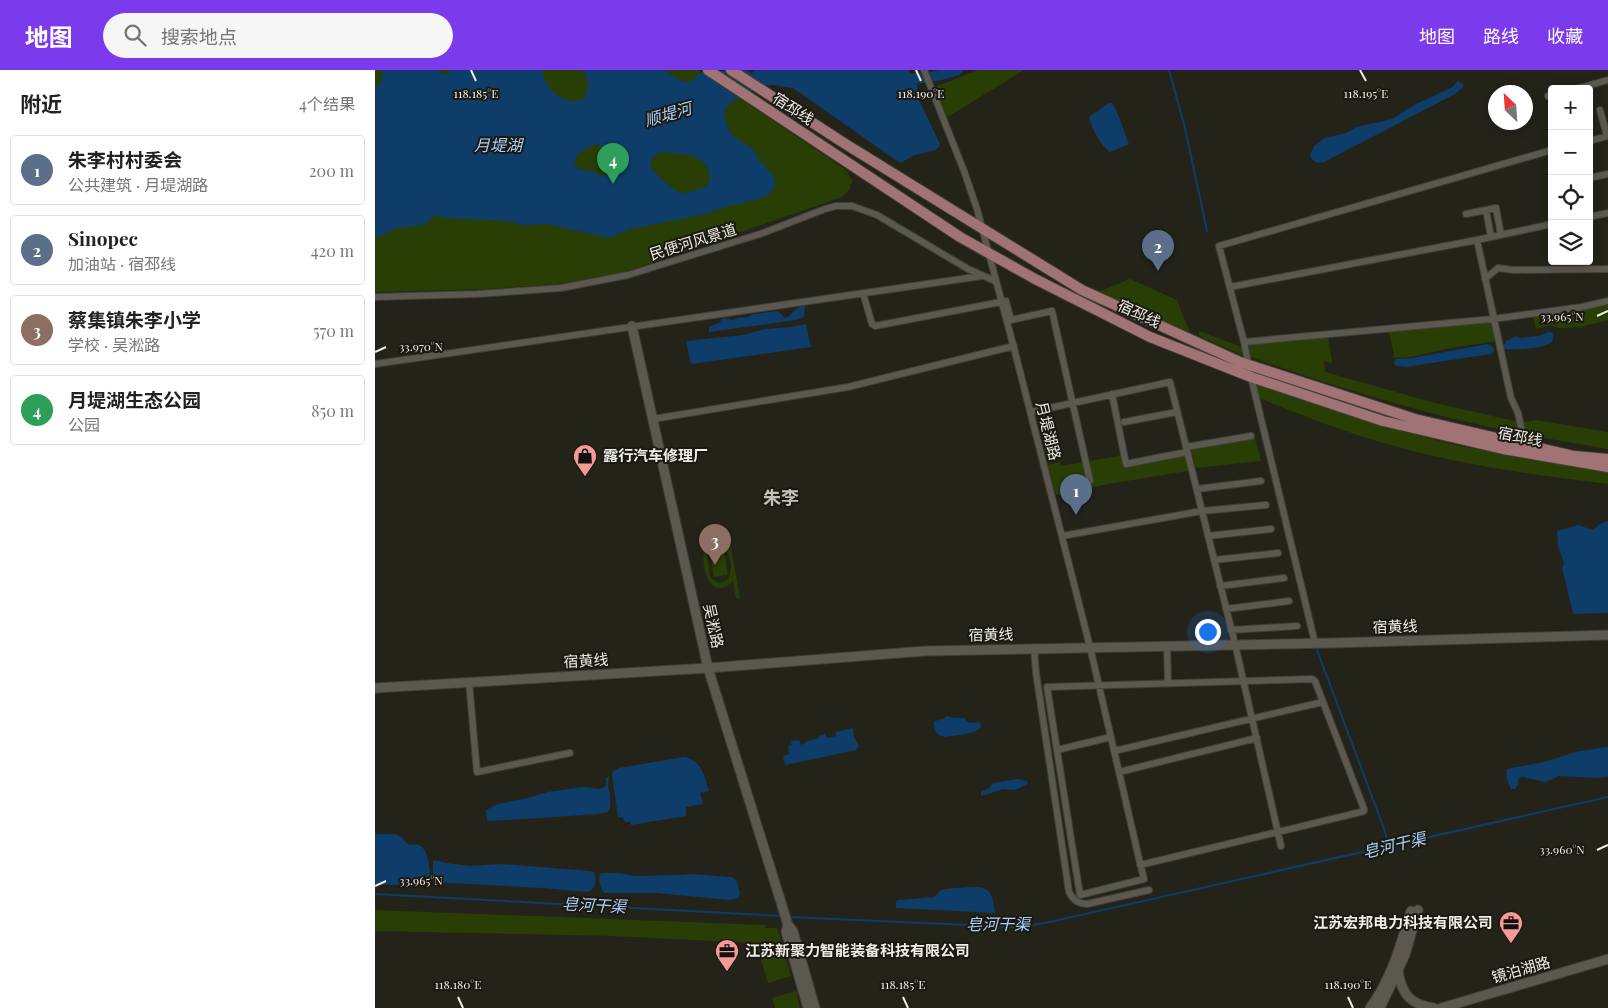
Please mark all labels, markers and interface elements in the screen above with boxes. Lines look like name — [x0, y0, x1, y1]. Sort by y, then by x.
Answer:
search box — [103, 13, 453, 58]
text: 地图 — [25, 20, 73, 52]
icon: search — [121, 21, 149, 49]
text: 搜索地点 — [161, 23, 237, 49]
text: 地图 — [1419, 24, 1455, 48]
text: 路线 — [1483, 24, 1519, 48]
text: 收藏 — [1547, 24, 1583, 48]
text: 118.185°E — [454, 85, 499, 101]
text: 118.190°E — [898, 85, 944, 101]
text: 118.195°E — [1344, 85, 1388, 101]
north arrow — [1488, 85, 1533, 130]
map controls — [1548, 85, 1593, 265]
button: + — [1548, 85, 1593, 130]
street label: 宿邳线 — [769, 88, 818, 129]
text: 附近 — [20, 89, 62, 117]
text: 4个结果 — [299, 93, 355, 114]
water label: 顺堤河 — [642, 96, 697, 130]
button: − — [1548, 130, 1593, 175]
water label: 月堤湖 — [474, 134, 525, 155]
pin: 4 — [597, 143, 629, 184]
text: 朱李村村委会 — [68, 146, 182, 172]
text: 1 — [34, 160, 40, 181]
text: 200 m — [309, 160, 354, 181]
text: 公共建筑 · 月堤湖路 — [68, 174, 208, 195]
button: locate — [1548, 175, 1593, 220]
street label: 民便河风景道 — [647, 218, 739, 264]
button: layers — [1548, 220, 1593, 265]
text: Sinopec — [68, 225, 138, 251]
pin: 2 — [1142, 230, 1174, 271]
text: 2 — [33, 240, 41, 261]
text: 420 m — [311, 240, 354, 261]
text: 加油站 · 宿邳线 — [68, 253, 176, 274]
street label: 宿邳线 — [1115, 295, 1164, 332]
text: 蔡集镇朱李小学 — [68, 306, 201, 332]
text: 33.965°N — [1540, 308, 1584, 324]
text: 3 — [33, 320, 41, 341]
text: 570 m — [313, 320, 354, 341]
text: 学校 · 吴淞路 — [68, 334, 160, 355]
text: 33.970°N — [399, 338, 444, 354]
text: 月堤湖生态公园 — [68, 386, 201, 412]
street label: 月堤湖路 — [1032, 399, 1066, 462]
text: 4 — [33, 400, 41, 421]
text: 850 m — [311, 400, 354, 421]
text: 公园 — [68, 414, 100, 435]
street label: 宿邳线 — [1496, 422, 1544, 450]
shop icon: 露行汽车修理厂 — [572, 443, 598, 477]
place label: 露行汽车修理厂 — [603, 445, 708, 465]
pin: 1 — [1060, 474, 1092, 515]
district label: 朱李 — [763, 485, 799, 509]
pin: 3 — [699, 524, 731, 565]
street label: 吴淞路 — [700, 602, 728, 650]
street label: 宿黄线 — [1372, 615, 1418, 637]
your location — [1195, 619, 1221, 645]
street label: 宿黄线 — [968, 624, 1014, 644]
street label: 宿黄线 — [563, 649, 609, 671]
water label: 皂河干渠 — [1360, 827, 1429, 862]
text: 33.960°N — [1539, 841, 1585, 857]
text: 33.965°N — [399, 872, 443, 888]
water label: 皂河干渠 — [562, 892, 629, 917]
office icon: 江苏宏邦电力科技有限公司 — [1498, 910, 1524, 944]
place label: 江苏宏邦电力科技有限公司 — [1313, 912, 1493, 932]
water label: 皂河干渠 — [966, 913, 1032, 934]
office icon: 江苏新聚力智能装备科技有限公司 — [714, 938, 740, 972]
place label: 江苏新聚力智能装备科技有限公司 — [745, 940, 970, 960]
street label: 镜泊湖路 — [1489, 951, 1552, 987]
text: 118.180°E — [435, 976, 481, 992]
text: 118.185°E — [881, 976, 926, 992]
text: 118.190°E — [1325, 976, 1371, 992]

